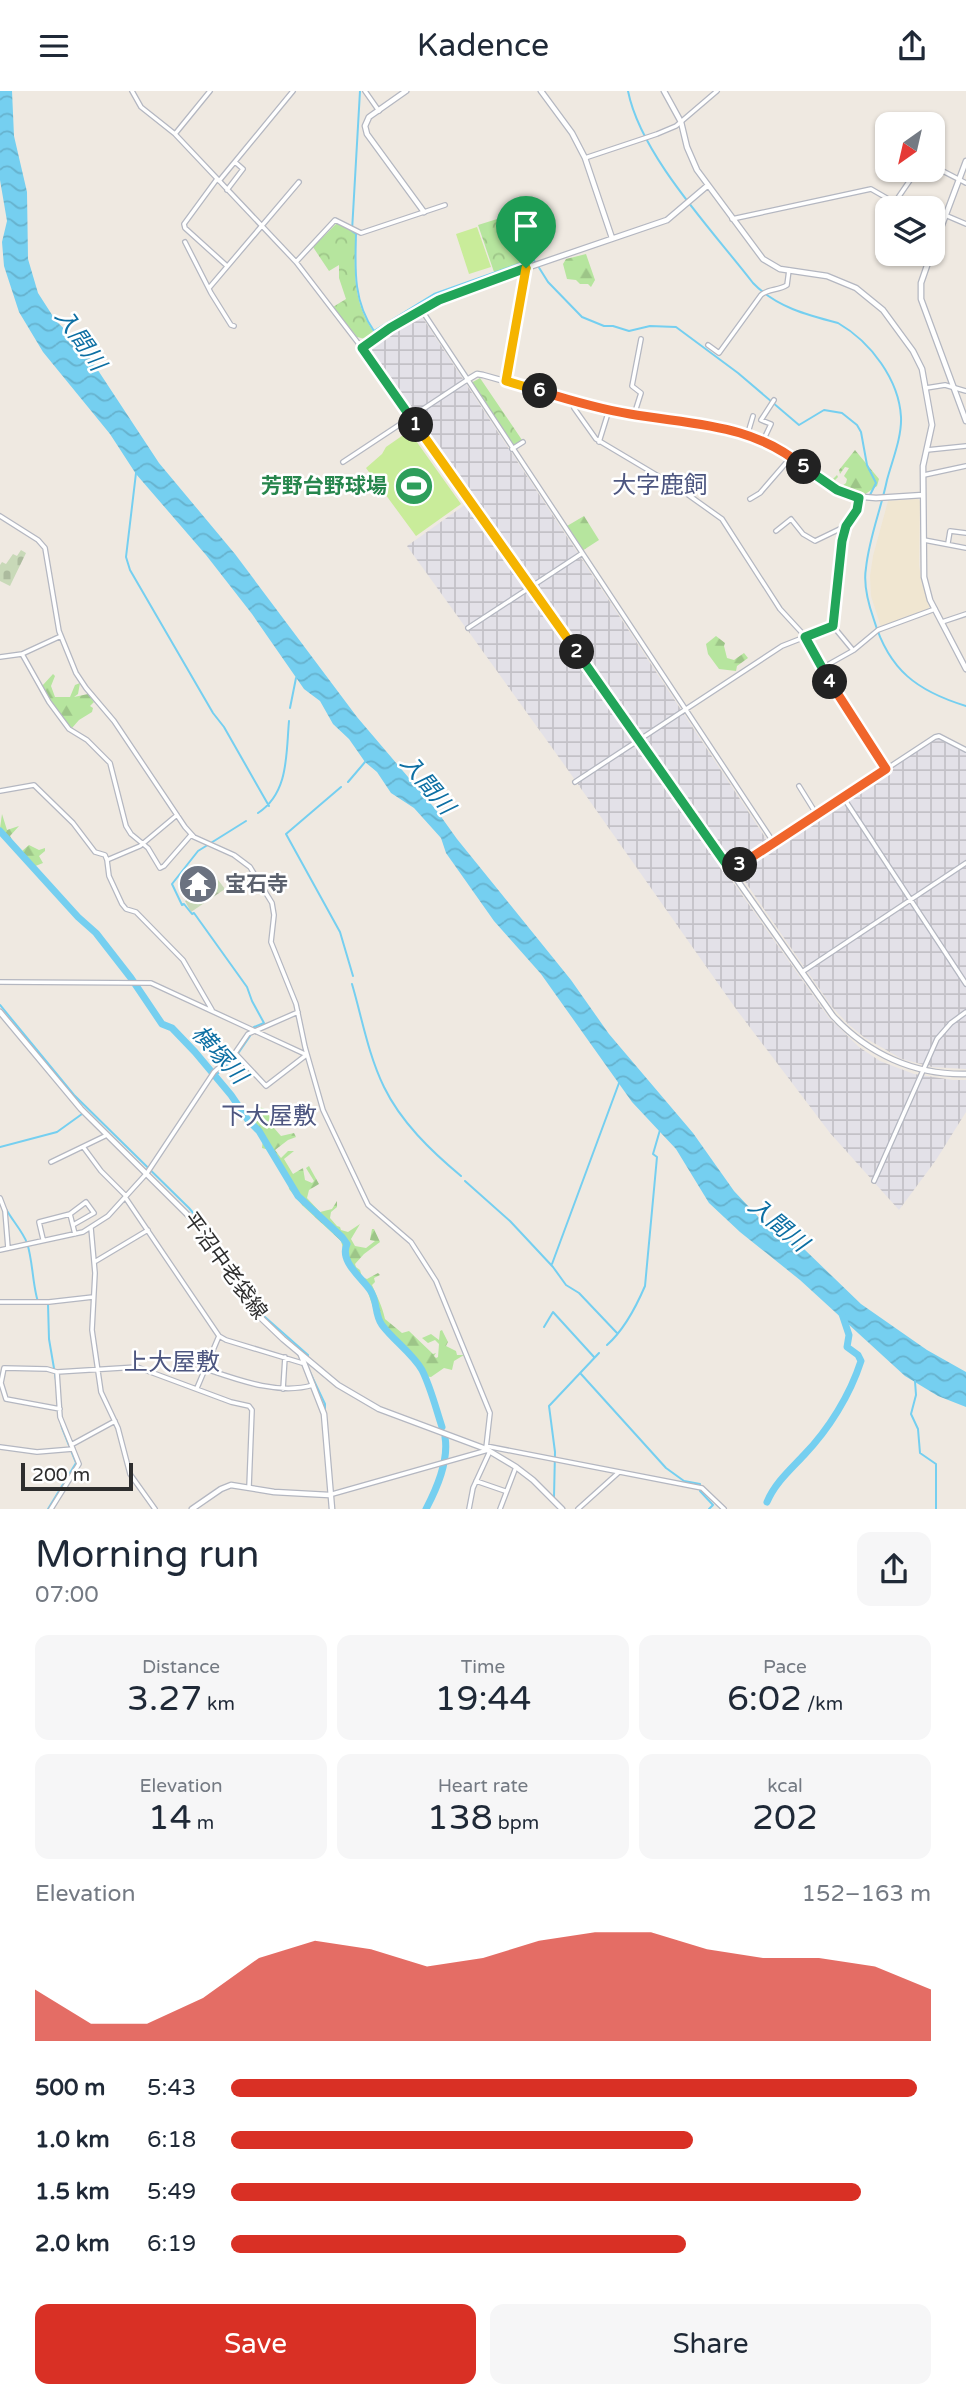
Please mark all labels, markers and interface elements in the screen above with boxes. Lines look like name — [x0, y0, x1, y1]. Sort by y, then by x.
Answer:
icon: menu — [35, 27, 73, 65]
text: Kadence — [417, 27, 549, 65]
icon: share — [893, 27, 931, 65]
north arrow — [875, 112, 945, 182]
map controls — [875, 112, 945, 266]
pin — [496, 196, 556, 268]
button: layers — [875, 196, 945, 266]
icon: arrive — [507, 207, 545, 245]
water label: 入間川 — [49, 304, 113, 379]
pin: 6 — [522, 373, 558, 409]
text: 6 — [534, 379, 545, 401]
pin: 1 — [398, 407, 434, 443]
text: 1 — [410, 413, 421, 435]
pin: 5 — [786, 449, 822, 485]
text: 5 — [798, 455, 809, 477]
sports icon: 芳野台野球場 — [393, 465, 435, 507]
district label: 大字鹿飼 — [612, 471, 708, 500]
place label: 芳野台野球場 — [261, 474, 387, 499]
pin: 2 — [560, 635, 594, 669]
text: 2 — [571, 640, 582, 662]
pin: 4 — [812, 665, 848, 699]
text: 4 — [824, 670, 835, 692]
water label: 入間川 — [394, 750, 462, 823]
pin: 3 — [722, 847, 758, 883]
text: 3 — [734, 853, 745, 875]
temple icon: 宝石寺 — [177, 863, 219, 905]
place label: 宝石寺 — [225, 872, 288, 897]
water label: 横塚川 — [186, 1020, 254, 1092]
district label: 下大屋敷 — [221, 1102, 317, 1131]
water label: 入間川 — [743, 1192, 816, 1260]
street label: 平沼中老袋線 — [178, 1208, 272, 1324]
district label: 上大屋敷 — [124, 1348, 220, 1377]
scale bar — [21, 1460, 133, 1492]
text: 200 m — [32, 1464, 90, 1486]
text: Morning run — [35, 1532, 259, 1578]
button: share — [857, 1532, 931, 1606]
text: 07:00 — [35, 1581, 99, 1609]
text: Distance — [142, 1656, 220, 1678]
text: Time — [461, 1656, 505, 1678]
text: Pace — [763, 1656, 807, 1678]
text: 3.27 — [127, 1678, 202, 1720]
text: 19:44 — [434, 1678, 532, 1720]
text: 6:02 — [727, 1678, 802, 1720]
text: km — [202, 1693, 235, 1715]
text: /km — [802, 1693, 843, 1715]
text: Elevation — [139, 1775, 223, 1797]
text: Heart rate — [438, 1775, 528, 1797]
text: kcal — [767, 1775, 803, 1797]
text: 14 — [148, 1797, 192, 1839]
text: 138 — [427, 1797, 493, 1839]
text: 202 — [752, 1797, 818, 1839]
text: m — [192, 1812, 214, 1834]
text: bpm — [493, 1812, 539, 1834]
text: Elevation — [35, 1880, 136, 1908]
text: 152–163 m — [802, 1880, 931, 1908]
text: 500 m — [35, 2074, 105, 2102]
text: 5:43 — [147, 2074, 196, 2102]
text: 1.0 km — [35, 2126, 110, 2154]
text: 6:18 — [147, 2126, 196, 2154]
text: 1.5 km — [35, 2178, 110, 2206]
text: 5:49 — [147, 2178, 196, 2206]
text: 2.0 km — [35, 2230, 110, 2258]
text: 6:19 — [147, 2230, 196, 2258]
button: Save — [35, 2304, 476, 2384]
button: Share — [490, 2304, 931, 2384]

